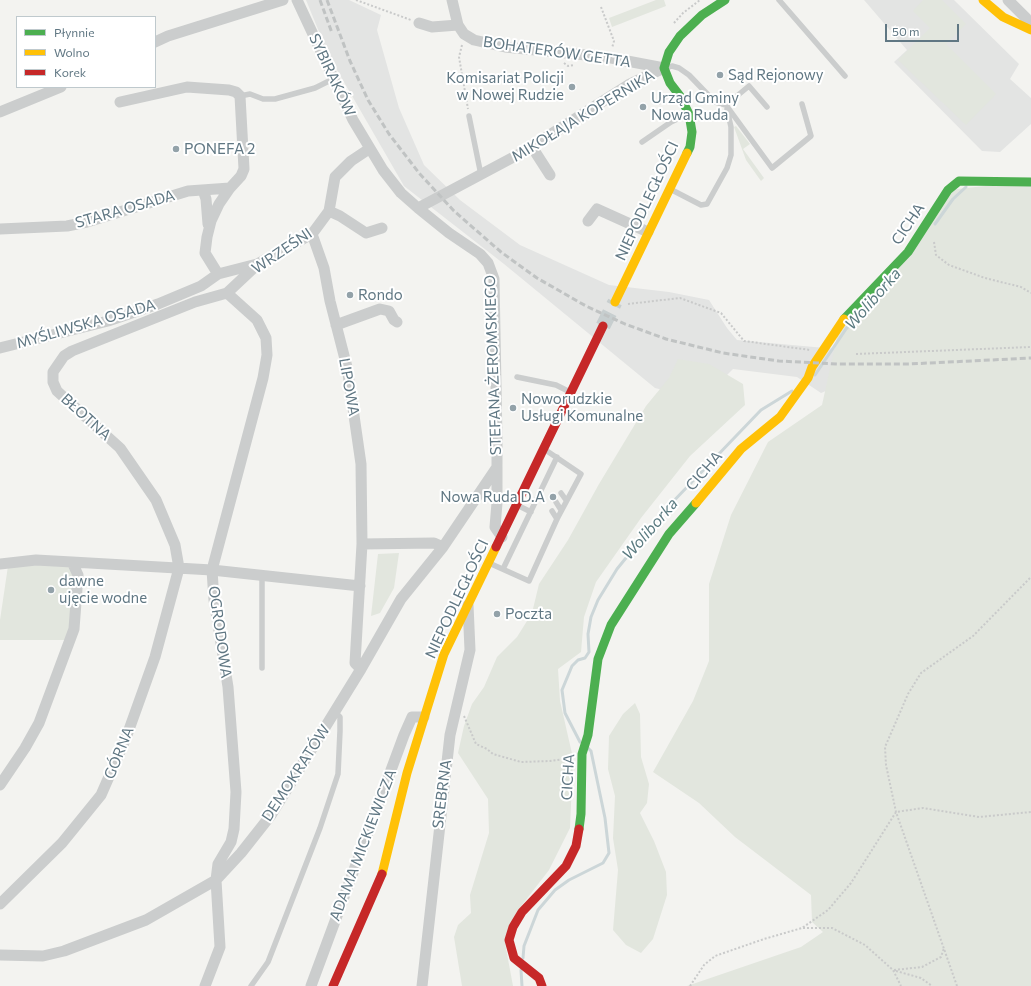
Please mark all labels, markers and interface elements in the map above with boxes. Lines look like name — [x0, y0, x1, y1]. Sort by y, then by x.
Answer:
legend — [16, 16, 156, 88]
scale bar — [887, 16, 961, 42]
text: 50 m — [892, 24, 920, 38]
text: Płynnie — [54, 25, 95, 39]
street label: SYBIRAKÓW — [305, 31, 359, 119]
street label: BOHATERÓW GETTA — [482, 33, 632, 71]
text: Wolno — [54, 45, 90, 59]
text: Korek — [54, 65, 86, 79]
street label: MIKOŁAJA KOPERNIKA — [508, 66, 658, 166]
place label: Sąd Rejonowy — [728, 66, 823, 84]
place label: Komisariat Policji w Nowej Rudzie — [446, 69, 564, 104]
marker: Sąd Rejonowy — [715, 70, 725, 80]
marker: Komisariat Policji w Nowej Rudzie — [567, 82, 577, 92]
place label: Urząd Gminy Nowa Ruda — [651, 89, 739, 124]
marker: Urząd Gminy Nowa Ruda — [638, 102, 648, 112]
street label: NIEPODLEGŁOŚCI — [611, 138, 683, 264]
place label: PONEFA 2 — [184, 140, 255, 158]
marker: PONEFA 2 — [171, 144, 181, 154]
street label: STARA OSADA — [73, 186, 177, 232]
street label: CICHA — [888, 200, 928, 248]
street label: WRZEŚNI — [249, 224, 315, 278]
water label: Woliborka — [841, 264, 905, 334]
street label: STEFANA ŻEROMSKIEGO — [481, 275, 505, 455]
place label: Rondo — [358, 286, 403, 304]
marker: Rondo — [345, 290, 355, 300]
street label: MYŚLIWSKA OSADA — [14, 296, 158, 352]
street label: LIPOWA — [335, 357, 363, 417]
street label: BŁOTNA — [57, 390, 115, 444]
place label: Noworudzkie Usługi Komunalne — [521, 390, 643, 425]
marker: Noworudzkie Usługi Komunalne — [508, 403, 518, 413]
street label: CICHA — [682, 448, 726, 494]
place label: Nowa Ruda D.A — [440, 488, 545, 506]
marker: Nowa Ruda D.A — [548, 492, 558, 502]
water label: Woliborka — [618, 494, 682, 564]
street label: NIEPODLEGŁOŚCI — [421, 536, 493, 662]
place label: dawne ujęcie wodne — [59, 572, 147, 607]
marker: dawne ujęcie wodne — [46, 585, 56, 595]
street label: OGRODOWA — [205, 585, 235, 679]
place label: Poczta — [505, 605, 552, 623]
marker: Poczta — [492, 609, 502, 619]
street label: DEMOKRATÓW — [258, 721, 334, 825]
street label: GÓRNA — [100, 724, 138, 782]
street label: CICHA — [558, 753, 578, 801]
street label: SREBRNA — [429, 759, 455, 829]
street label: ADAMA MICKIEWICZA — [326, 767, 400, 923]

